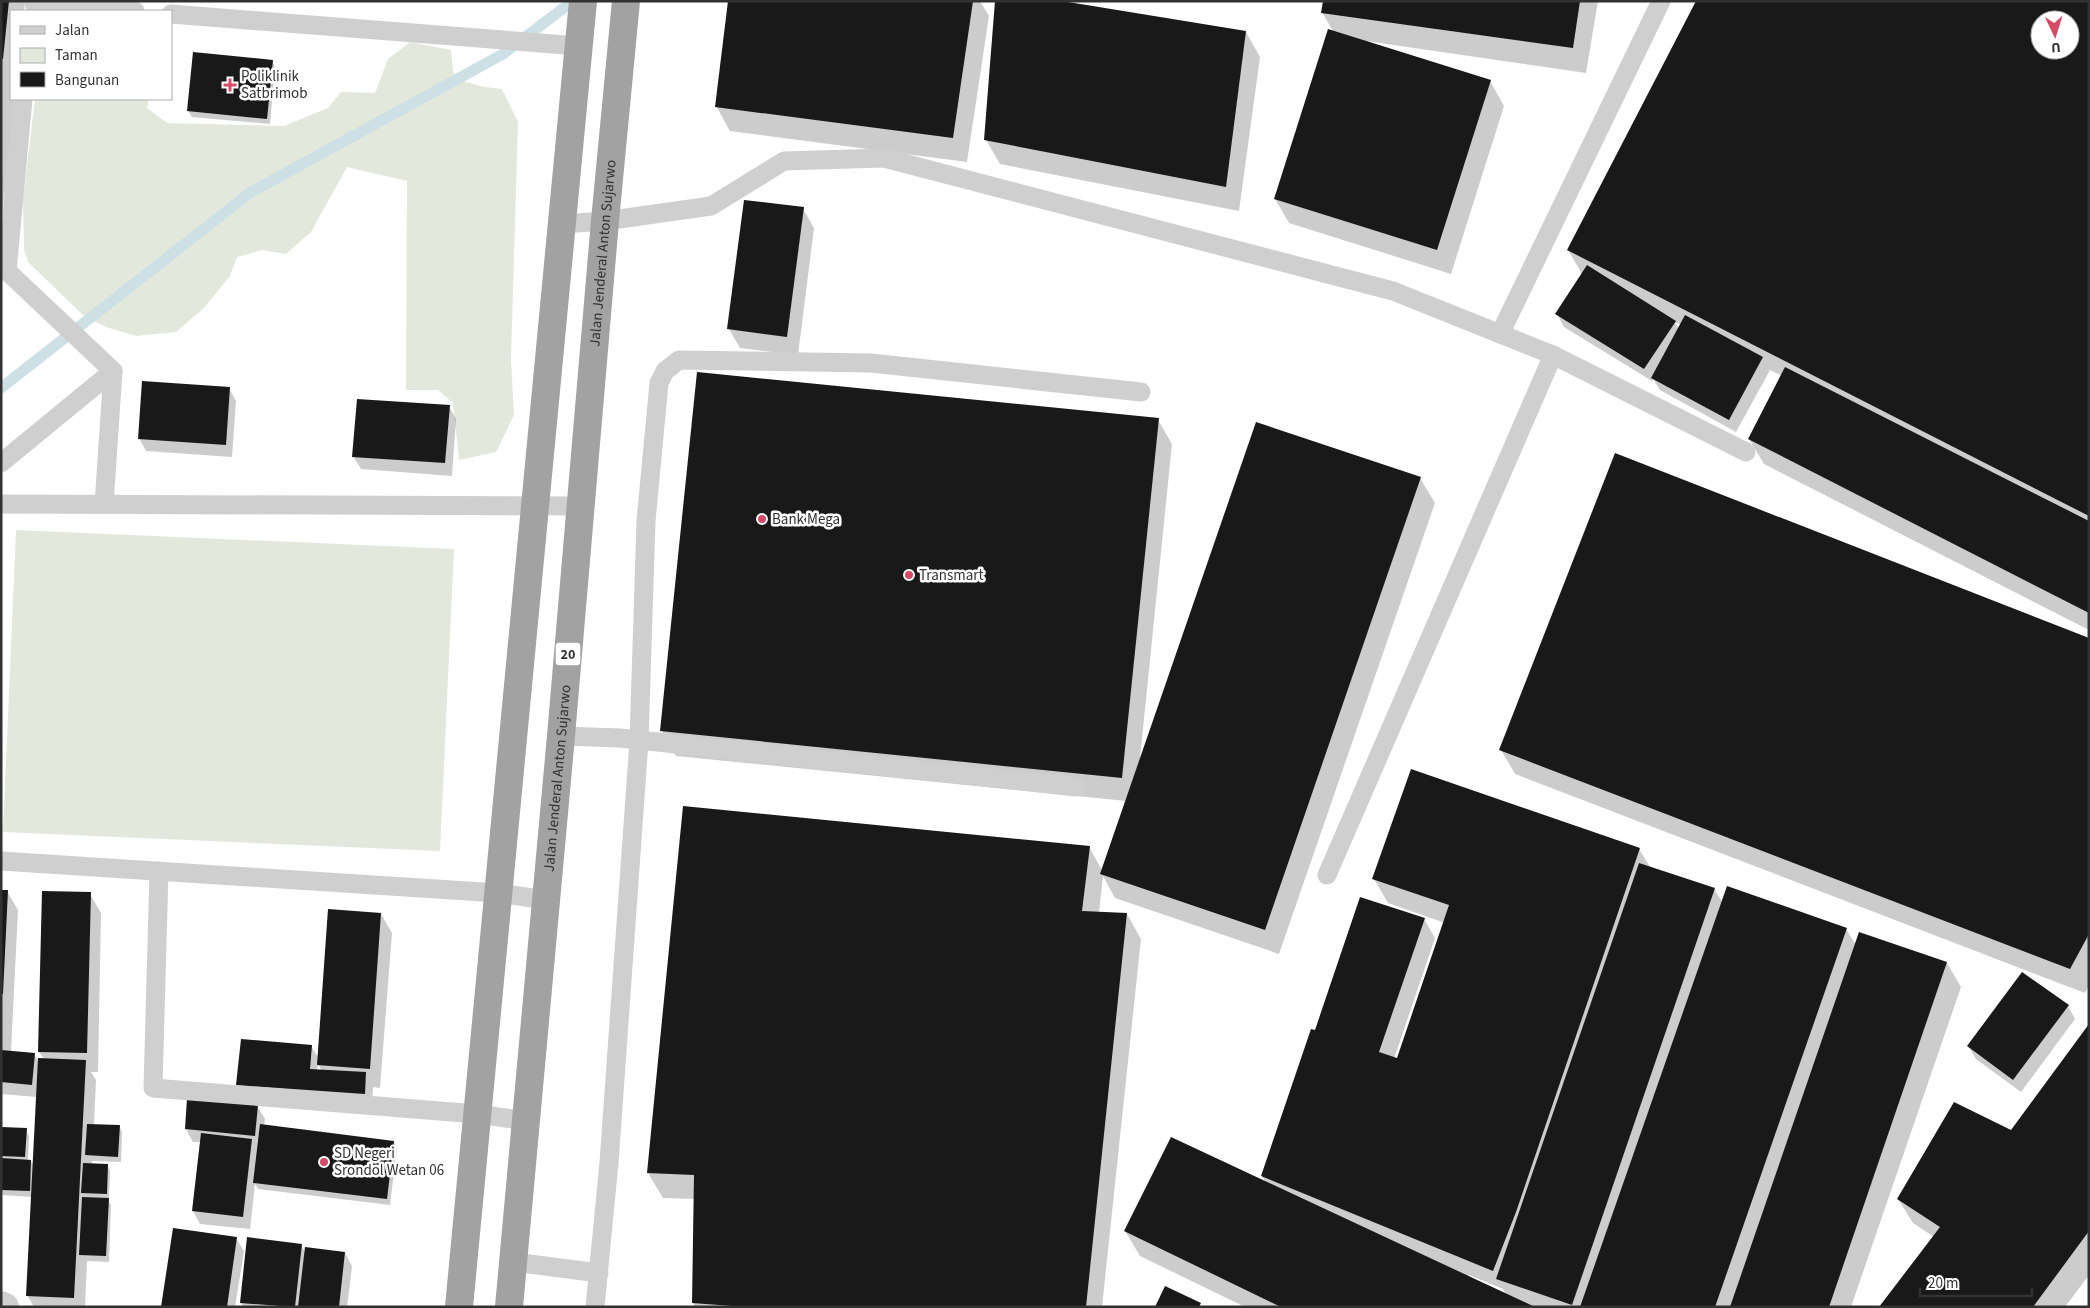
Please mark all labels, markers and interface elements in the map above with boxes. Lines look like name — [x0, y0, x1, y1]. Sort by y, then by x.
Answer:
legend — [10, 10, 172, 100]
north arrow — [2030, 10, 2080, 60]
text: Jalan — [55, 20, 89, 41]
text: U — [2050, 37, 2061, 57]
text: Taman — [55, 45, 98, 66]
place label: Poliklinik Satbrimob — [241, 66, 308, 104]
text: Bangunan — [55, 70, 119, 91]
marker: Poliklinik Satbrimob — [223, 78, 237, 92]
street label: Jalan Jenderal Anton Sujarwo — [584, 159, 622, 348]
place label: Bank Mega — [772, 509, 840, 530]
marker: Bank Mega — [756, 513, 768, 525]
place label: Transmart — [919, 565, 984, 586]
marker: Transmart — [903, 569, 915, 581]
road number: 20 — [556, 642, 580, 666]
street label: Jalan Jenderal Anton Sujarwo — [539, 684, 576, 873]
place label: SD Negeri Srondol Wetan 06 — [334, 1143, 444, 1181]
marker: SD Negeri Srondol Wetan 06 — [318, 1156, 330, 1168]
scale bar — [1920, 1266, 2032, 1298]
text: 20 m — [1928, 1273, 1958, 1294]

